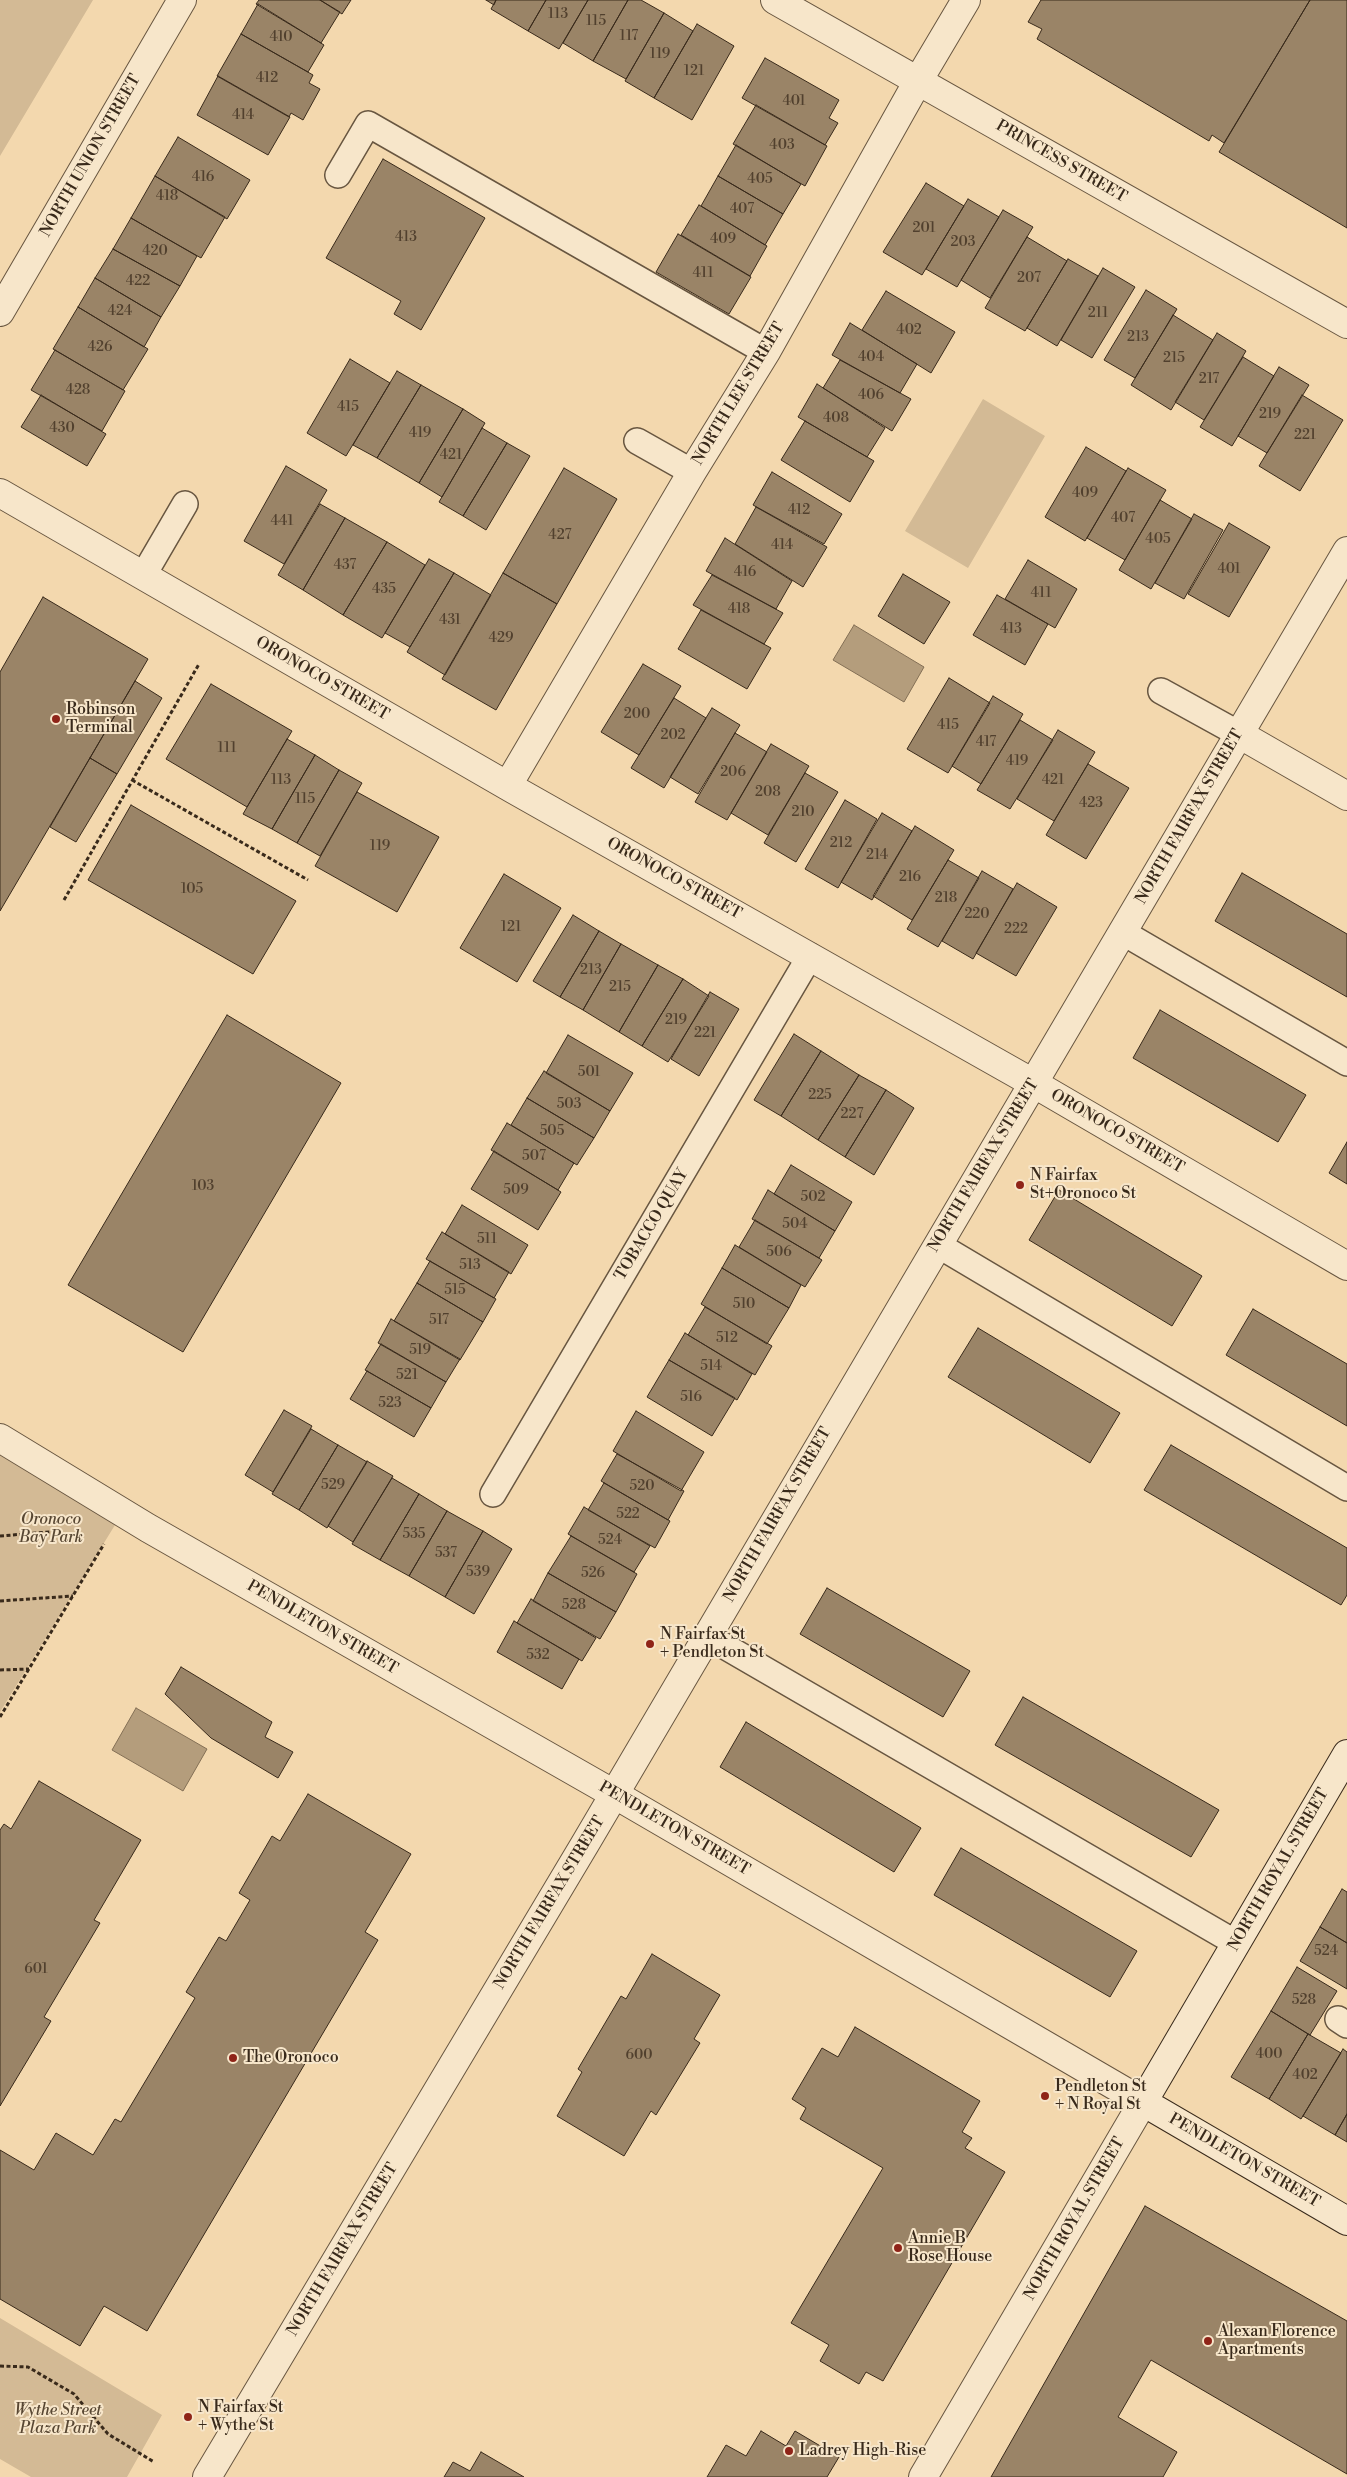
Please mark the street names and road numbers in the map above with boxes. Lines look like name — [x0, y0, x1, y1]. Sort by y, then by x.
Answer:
street label: NORTH UNION STREET — [37, 71, 145, 241]
street label: PRINCESS STREET — [992, 117, 1130, 207]
street label: NORTH LEE STREET — [689, 319, 789, 469]
street label: ORONOCO STREET — [252, 633, 392, 725]
street label: NORTH FAIRFAX STREET — [1132, 726, 1248, 908]
street label: ORONOCO STREET — [603, 834, 745, 924]
street label: NORTH FAIRFAX STREET — [925, 1076, 1043, 1256]
street label: ORONOCO STREET — [1047, 1086, 1187, 1178]
street label: TOBACCO QUAY — [611, 1166, 693, 1284]
street label: NORTH FAIRFAX STREET — [720, 1424, 836, 1606]
street label: PENDLETON STREET — [243, 1577, 401, 1679]
street label: PENDLETON STREET — [595, 1778, 753, 1880]
street label: NORTH ROYAL STREET — [1225, 1785, 1333, 1955]
street label: NORTH FAIRFAX STREET — [491, 1813, 609, 1993]
street label: PENDLETON STREET — [1165, 2110, 1323, 2212]
street label: NORTH ROYAL STREET — [1021, 2134, 1129, 2304]
street label: NORTH FAIRFAX STREET — [284, 2160, 402, 2340]

